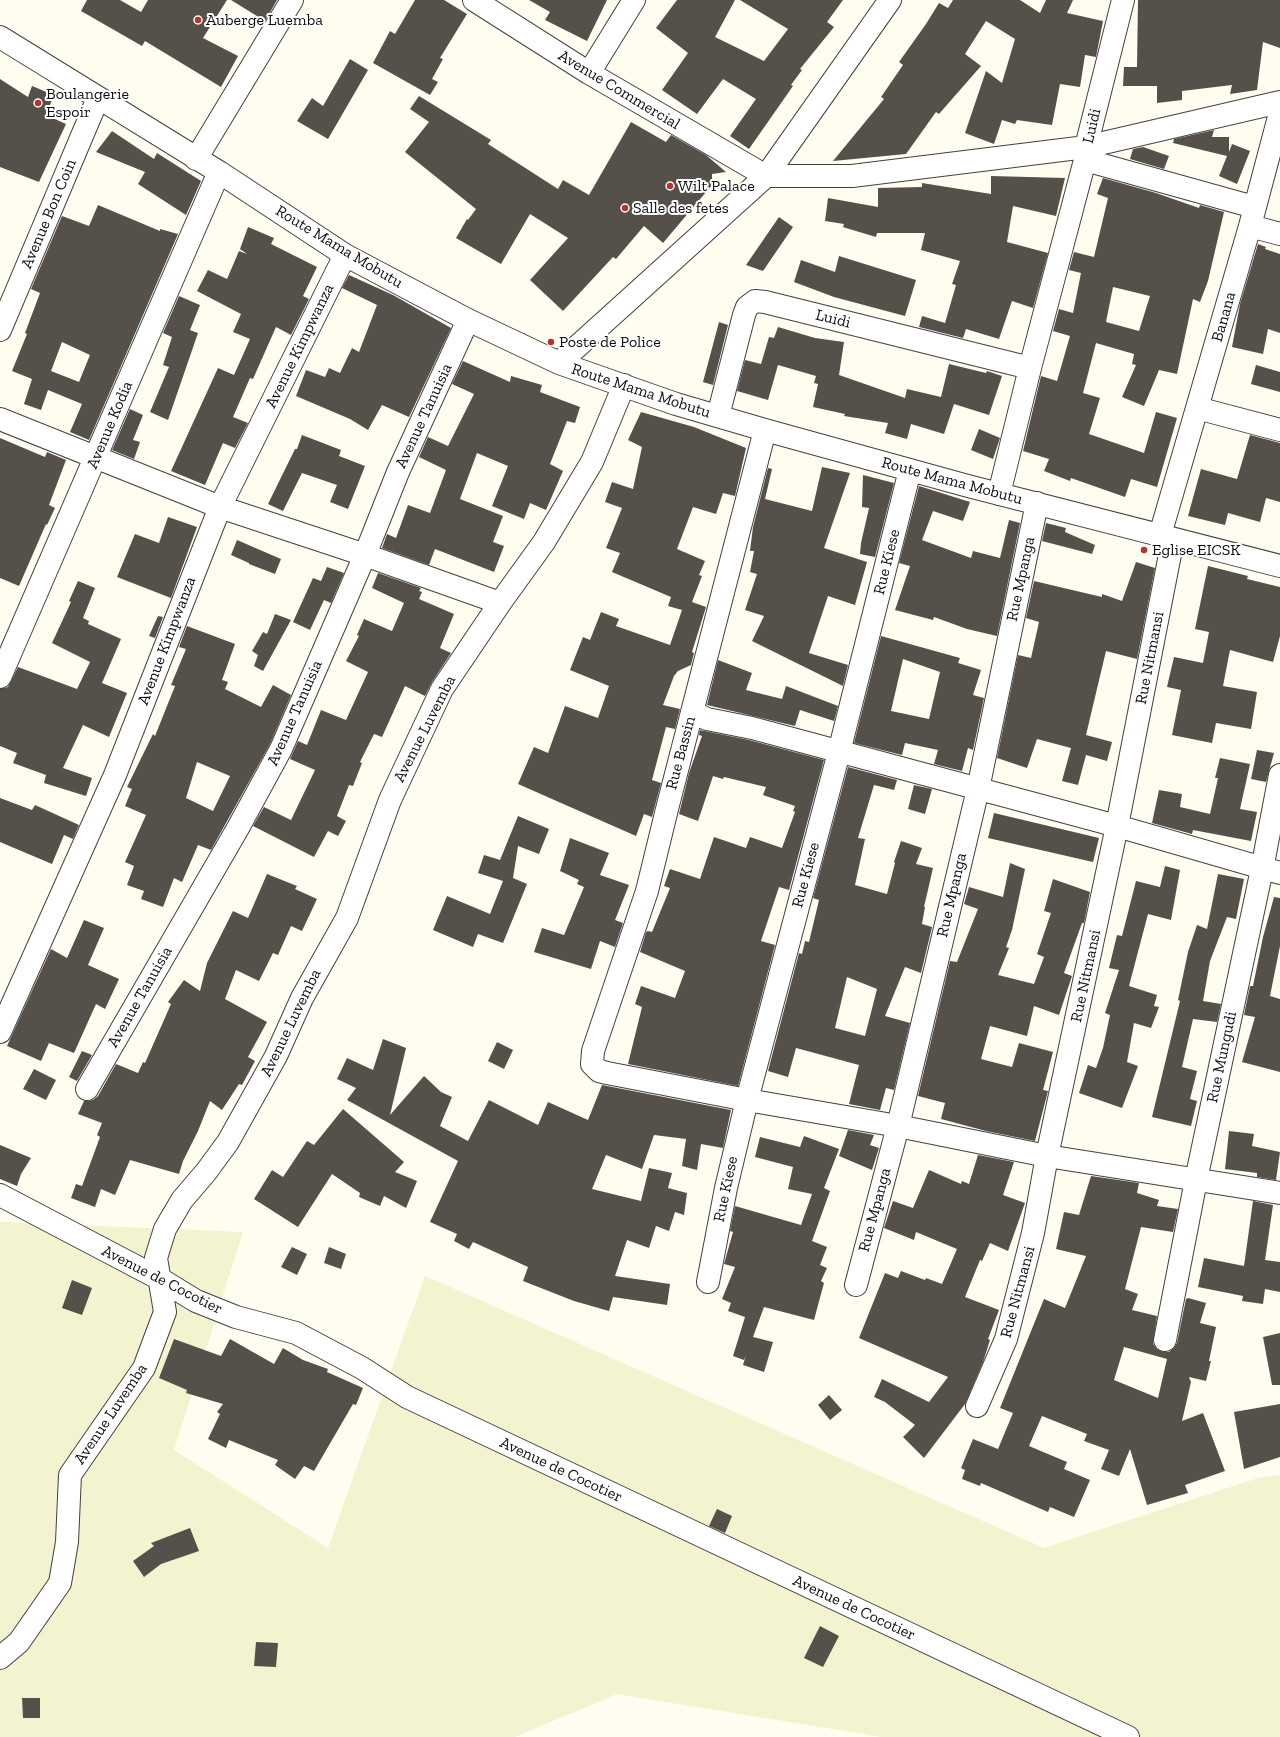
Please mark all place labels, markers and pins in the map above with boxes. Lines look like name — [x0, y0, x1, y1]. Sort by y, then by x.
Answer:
place label: Auberge Luemba — [206, 10, 323, 30]
marker: Auberge Luemba — [193, 15, 203, 25]
place label: Boulangerie Espoir — [46, 84, 129, 122]
marker: Boulangerie Espoir — [33, 98, 43, 108]
place label: Wilt Palace — [678, 176, 755, 196]
marker: Wilt Palace — [665, 181, 675, 191]
place label: Salle des fetes — [633, 198, 729, 218]
marker: Salle des fetes — [620, 203, 630, 213]
place label: Poste de Police — [559, 332, 661, 352]
marker: Poste de Police — [546, 337, 556, 347]
place label: Eglise EICSK — [1152, 540, 1241, 560]
marker: Eglise EICSK — [1139, 545, 1149, 555]

